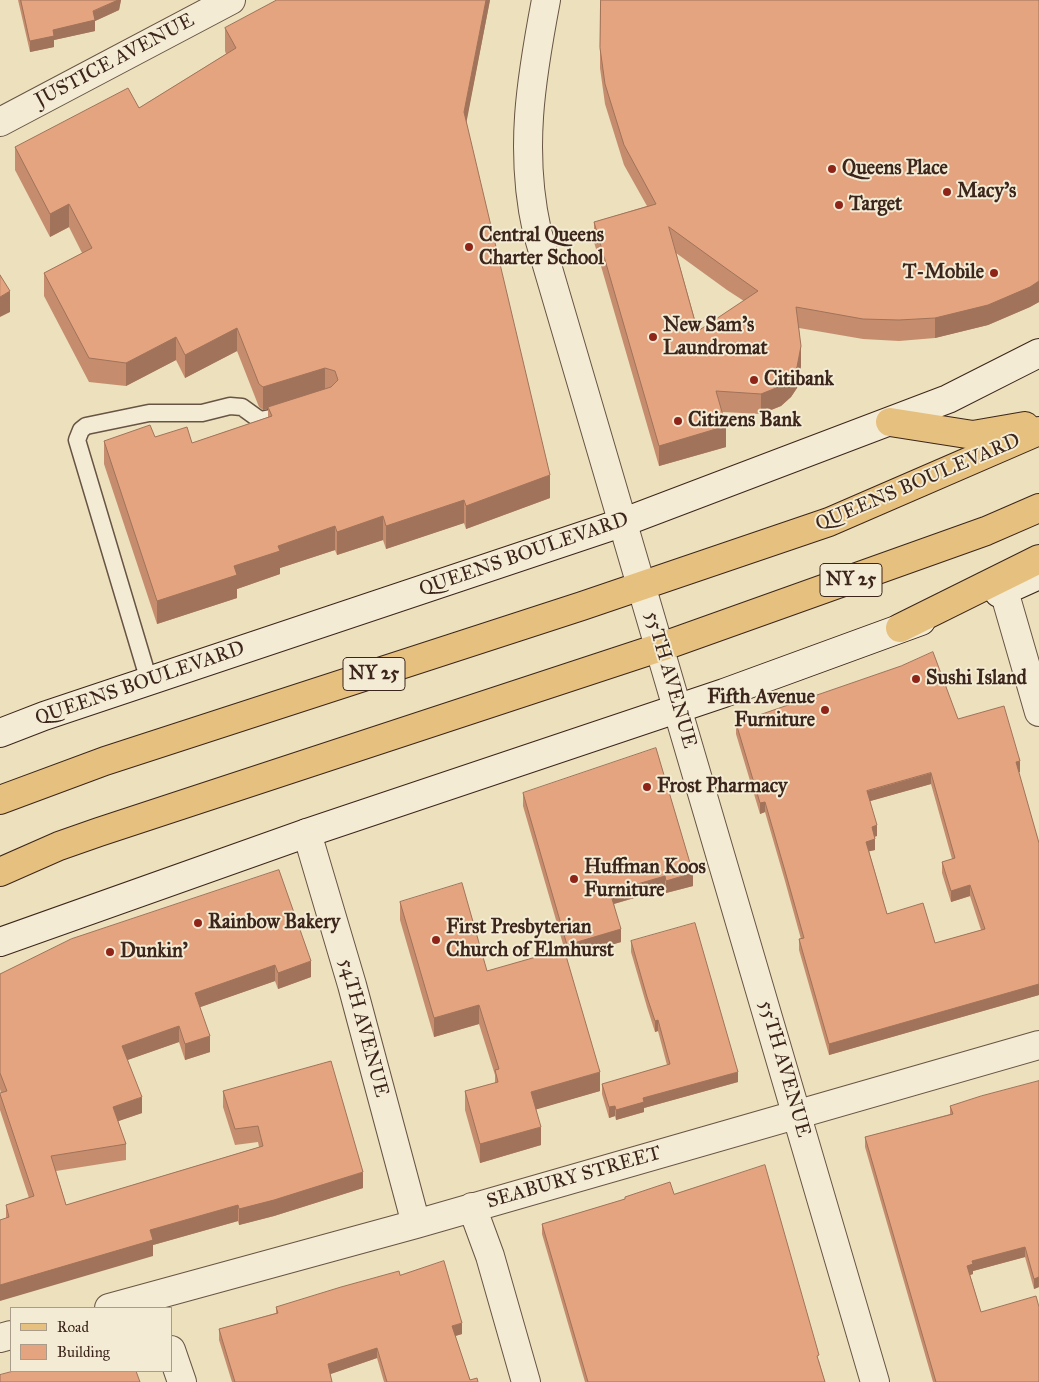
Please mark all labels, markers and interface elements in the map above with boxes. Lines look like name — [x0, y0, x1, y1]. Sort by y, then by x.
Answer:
street label: JUSTICE AVENUE — [31, 9, 199, 113]
place label: Queens Place — [842, 157, 948, 181]
marker: Queens Place — [826, 163, 838, 175]
place label: Macy's — [957, 180, 1016, 204]
marker: Macy's — [941, 186, 953, 198]
place label: Target — [849, 193, 902, 217]
marker: Target — [833, 199, 845, 211]
place label: Central Queens Charter School — [479, 224, 604, 271]
marker: Central Queens Charter School — [463, 241, 475, 253]
place label: T-Mobile — [903, 261, 984, 285]
marker: T-Mobile — [988, 267, 1000, 279]
place label: New Sam's Laundromat — [663, 314, 768, 361]
marker: New Sam's Laundromat — [647, 331, 659, 343]
place label: Citibank — [764, 368, 834, 392]
marker: Citibank — [748, 374, 760, 386]
place label: Citizens Bank — [688, 409, 801, 433]
marker: Citizens Bank — [672, 415, 684, 427]
street label: QUEENS BOULEVARD — [812, 429, 1024, 537]
street label: QUEENS BOULEVARD — [416, 508, 632, 602]
road number: NY 25 — [820, 564, 882, 596]
street label: 55TH AVENUE — [639, 609, 701, 751]
street label: QUEENS BOULEVARD — [32, 637, 248, 731]
road number: NY 25 — [343, 658, 405, 691]
place label: Sushi Island — [926, 667, 1027, 691]
marker: Sushi Island — [910, 673, 922, 685]
place label: Fifth Avenue Furniture — [707, 686, 815, 733]
marker: Fifth Avenue Furniture — [819, 704, 831, 716]
place label: Frost Pharmacy — [657, 775, 787, 799]
marker: Frost Pharmacy — [641, 781, 653, 793]
place label: Huffman Koos Furniture — [584, 856, 706, 903]
marker: Huffman Koos Furniture — [568, 873, 580, 885]
place label: Rainbow Bakery — [208, 911, 340, 935]
place label: First Presbyterian Church of Elmhurst — [446, 916, 614, 963]
marker: Rainbow Bakery — [192, 917, 204, 929]
marker: First Presbyterian Church of Elmhurst — [430, 934, 442, 946]
place label: Dunkin' — [120, 940, 188, 964]
marker: Dunkin' — [104, 946, 116, 958]
street label: 54TH AVENUE — [333, 956, 393, 1100]
street label: 55TH AVENUE — [753, 998, 815, 1140]
street label: SEABURY STREET — [484, 1142, 664, 1214]
legend — [10, 1307, 172, 1372]
text: Road — [57, 1318, 89, 1336]
text: Building — [57, 1343, 110, 1361]

